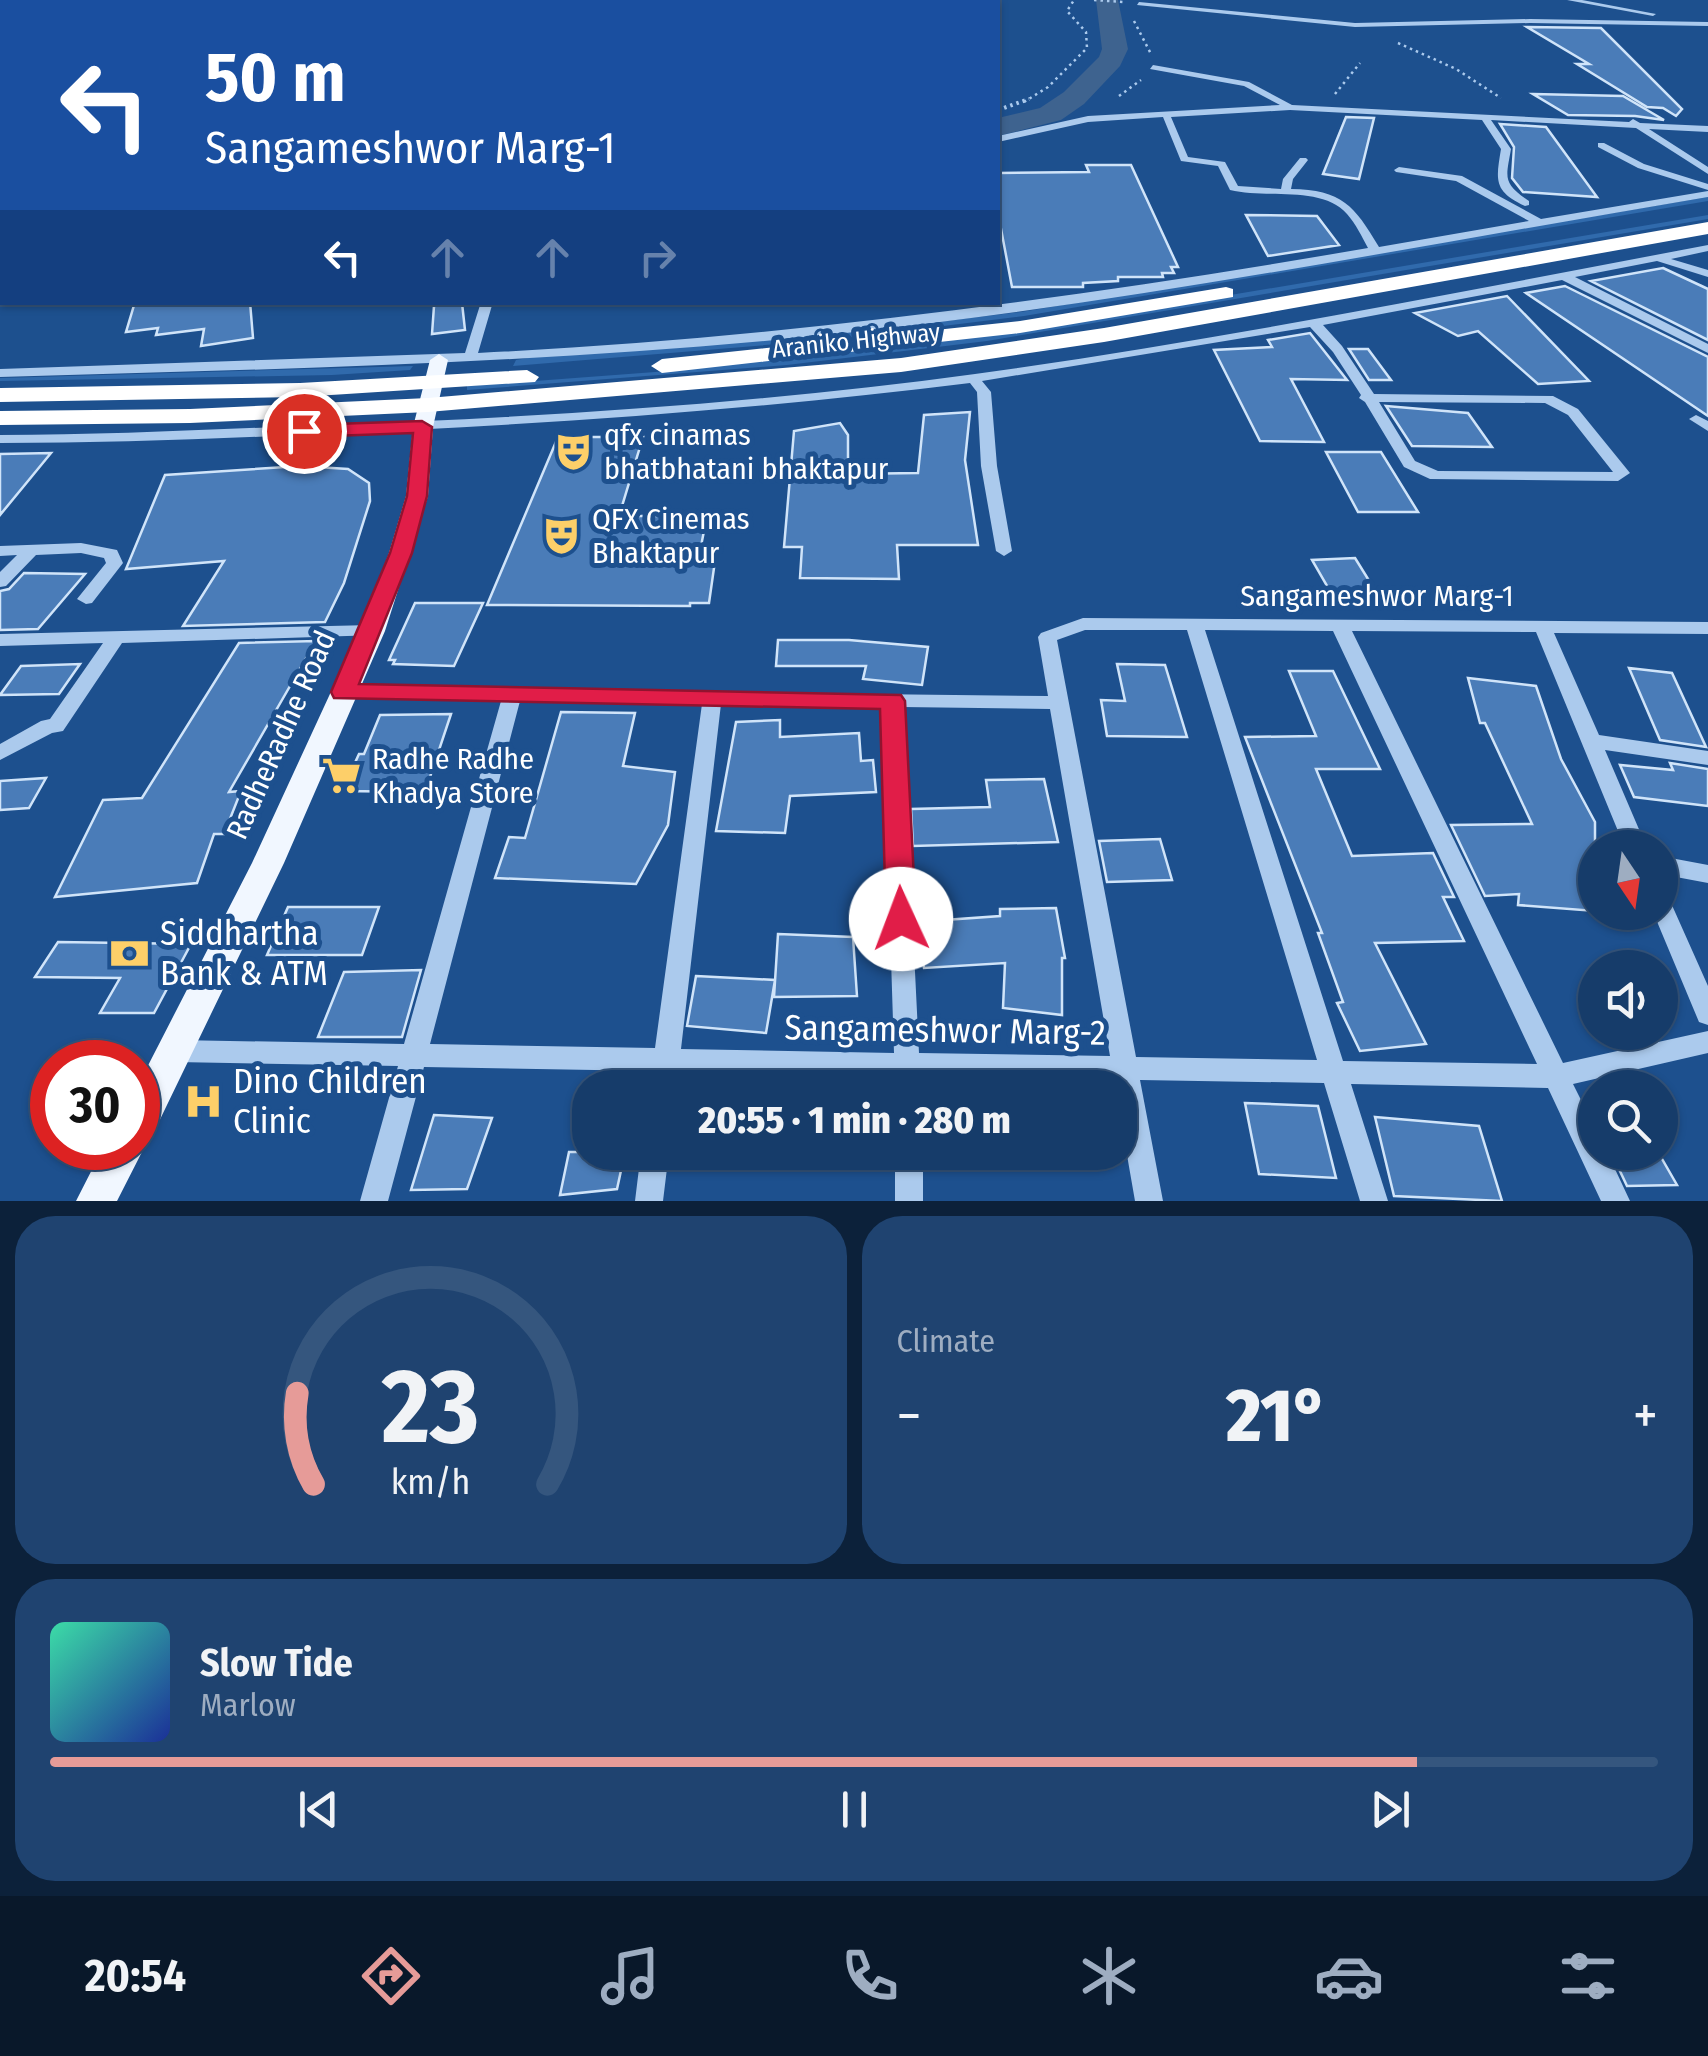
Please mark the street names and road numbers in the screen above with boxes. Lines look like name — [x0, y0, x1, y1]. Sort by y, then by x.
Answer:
street label: Araniko Highway — [771, 317, 942, 365]
street label: Sangameshwor Marg-1 — [1240, 578, 1514, 614]
street label: RadheRadhe Road — [219, 625, 343, 845]
street label: Sangameshwor Marg-2 — [784, 1006, 1106, 1054]

